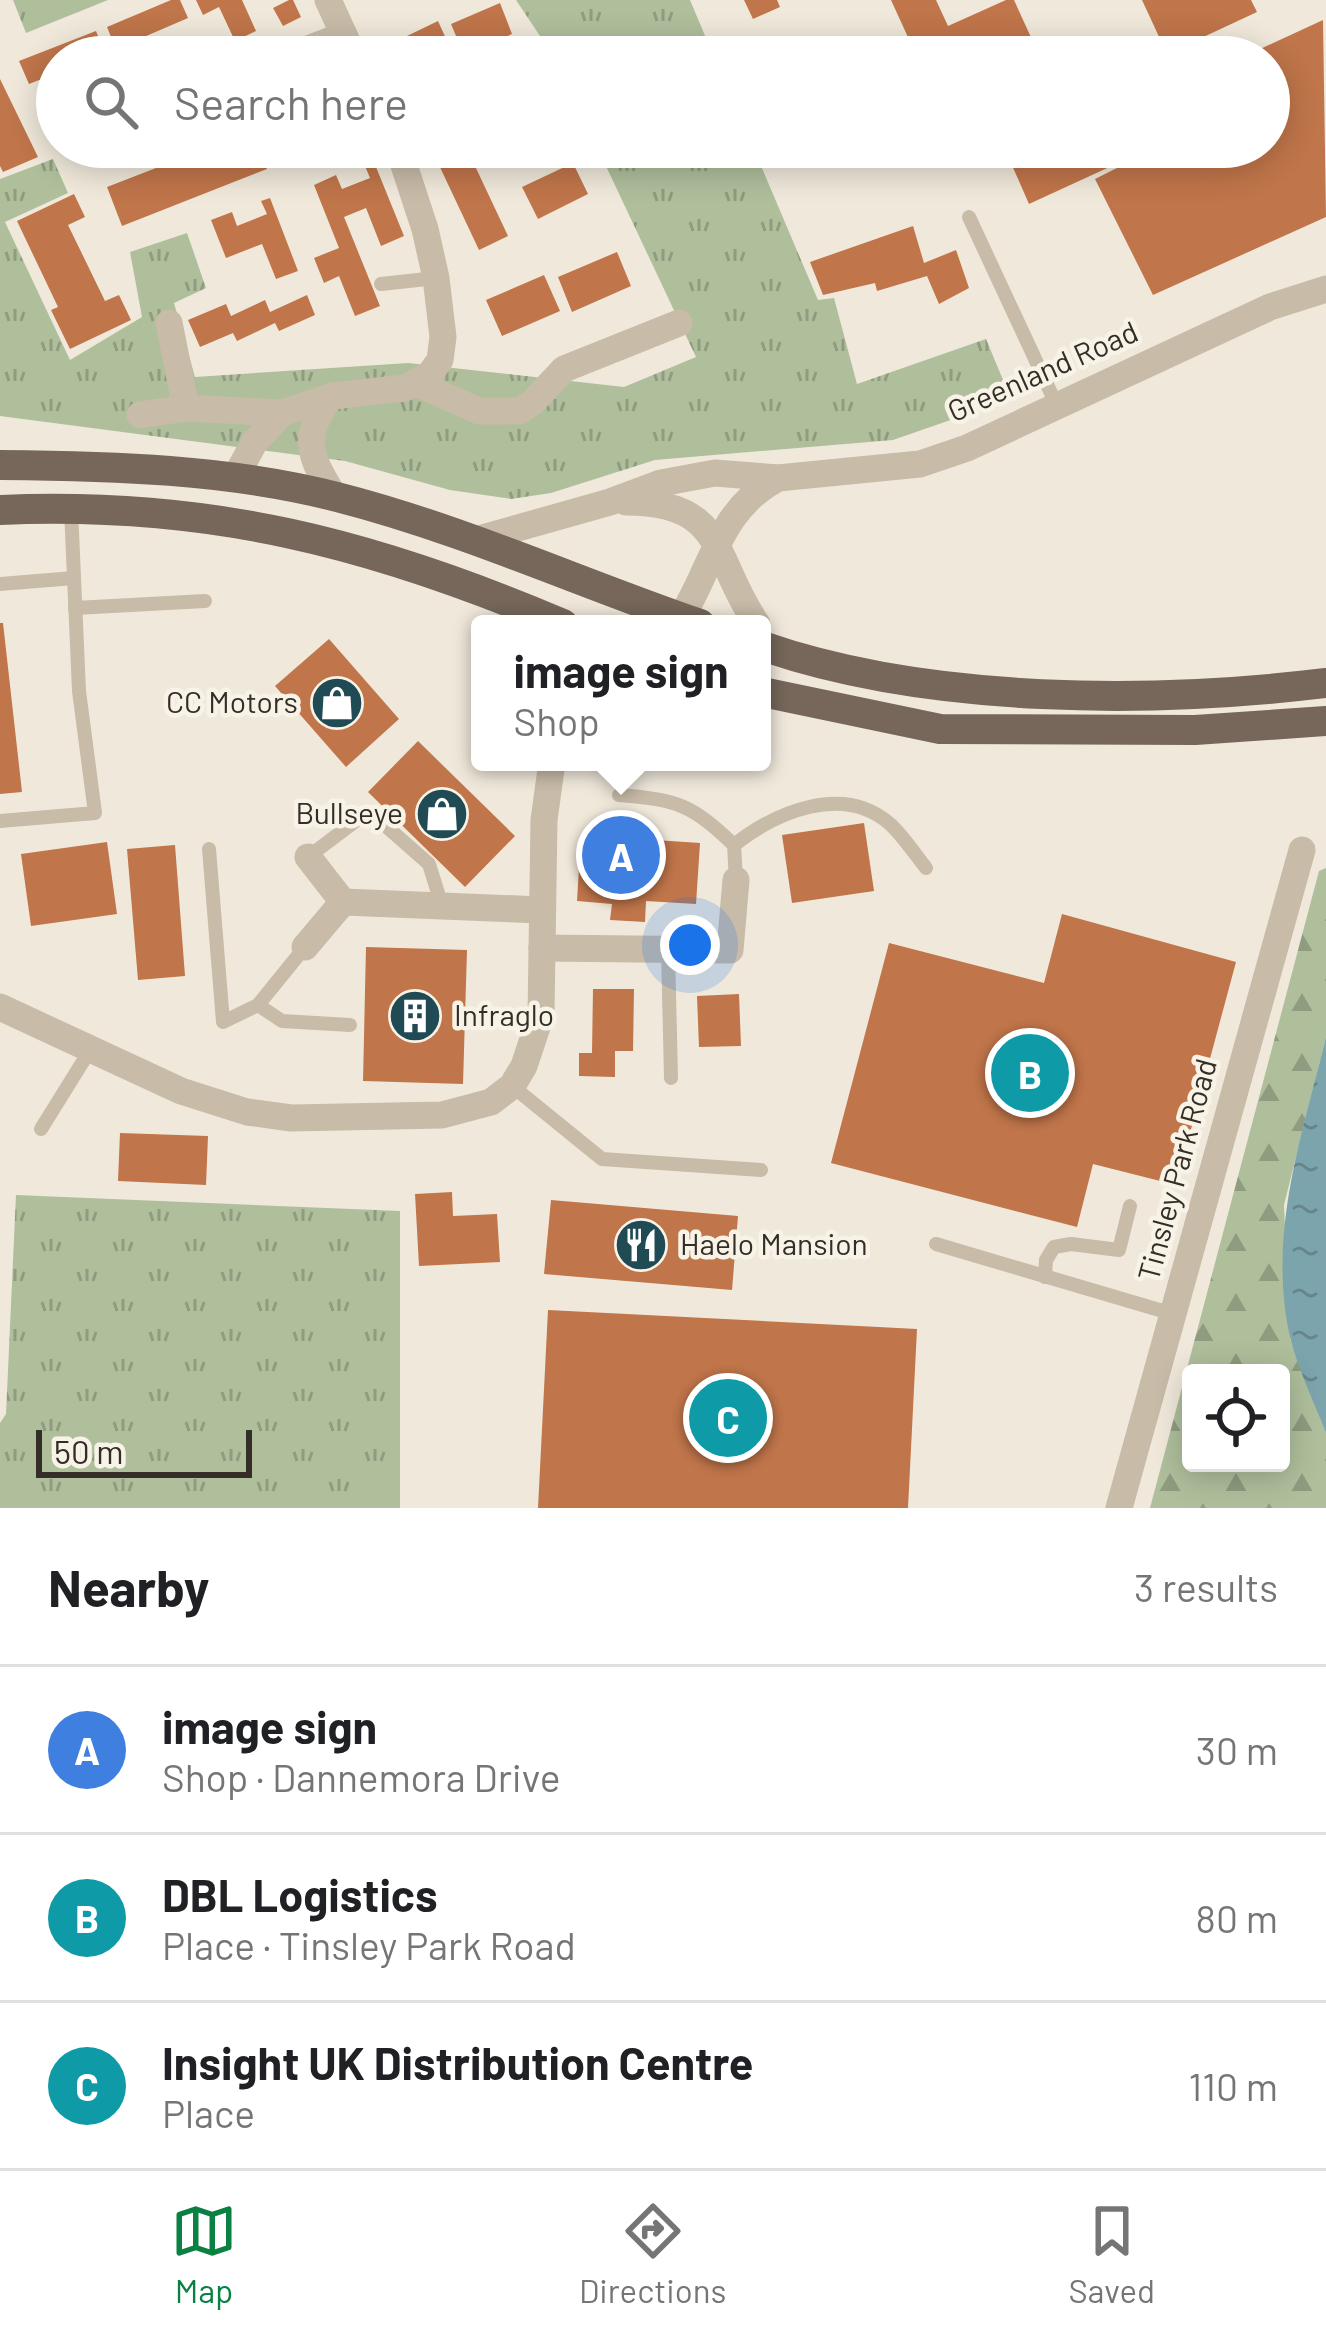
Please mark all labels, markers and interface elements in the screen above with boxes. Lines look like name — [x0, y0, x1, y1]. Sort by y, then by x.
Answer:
search box — [36, 36, 1290, 168]
icon: search — [78, 69, 144, 135]
text: Search here — [174, 75, 408, 129]
street label: Greenland Road — [942, 312, 1143, 428]
popup — [471, 615, 771, 771]
text: image sign — [513, 643, 729, 697]
shop icon: CC Motors — [309, 675, 365, 731]
place label: CC Motors — [166, 683, 298, 719]
text: Shop — [513, 697, 600, 744]
shop icon: Bullseye — [414, 786, 470, 842]
place label: Bullseye — [295, 794, 403, 830]
pin: A — [582, 810, 660, 900]
your location — [660, 915, 720, 975]
building icon: Infraglo — [387, 988, 443, 1044]
place label: Infraglo — [454, 996, 554, 1032]
pin: B — [991, 1028, 1069, 1118]
street label: Tinsley Park Road — [1129, 1054, 1223, 1285]
restaurant icon: Haelo Mansion — [613, 1217, 669, 1273]
place label: Haelo Mansion — [680, 1225, 868, 1261]
map controls — [1182, 1364, 1290, 1472]
button: locate — [1182, 1364, 1290, 1472]
pin: C — [689, 1373, 767, 1463]
scale bar — [36, 1424, 252, 1477]
text: 50 m — [54, 1431, 124, 1471]
text: Nearby — [48, 1556, 209, 1617]
text: 3 results — [1134, 1563, 1278, 1610]
text: image sign — [162, 1699, 377, 1753]
text: A — [74, 1726, 100, 1773]
text: 30 m — [1196, 1726, 1278, 1773]
text: Shop · Dannemora Drive — [162, 1753, 560, 1800]
text: DBL Logistics — [162, 1867, 438, 1921]
text: B — [75, 1894, 99, 1941]
text: 80 m — [1196, 1894, 1278, 1941]
text: Place · Tinsley Park Road — [162, 1921, 576, 1968]
text: Insight UK Distribution Centre — [162, 2035, 753, 2089]
text: C — [75, 2062, 99, 2109]
text: 110 m — [1188, 2062, 1278, 2109]
text: Place — [162, 2089, 255, 2136]
tab: Map — [171, 2198, 237, 2310]
tab: Directions — [579, 2198, 726, 2310]
tab: Saved — [1068, 2198, 1155, 2310]

